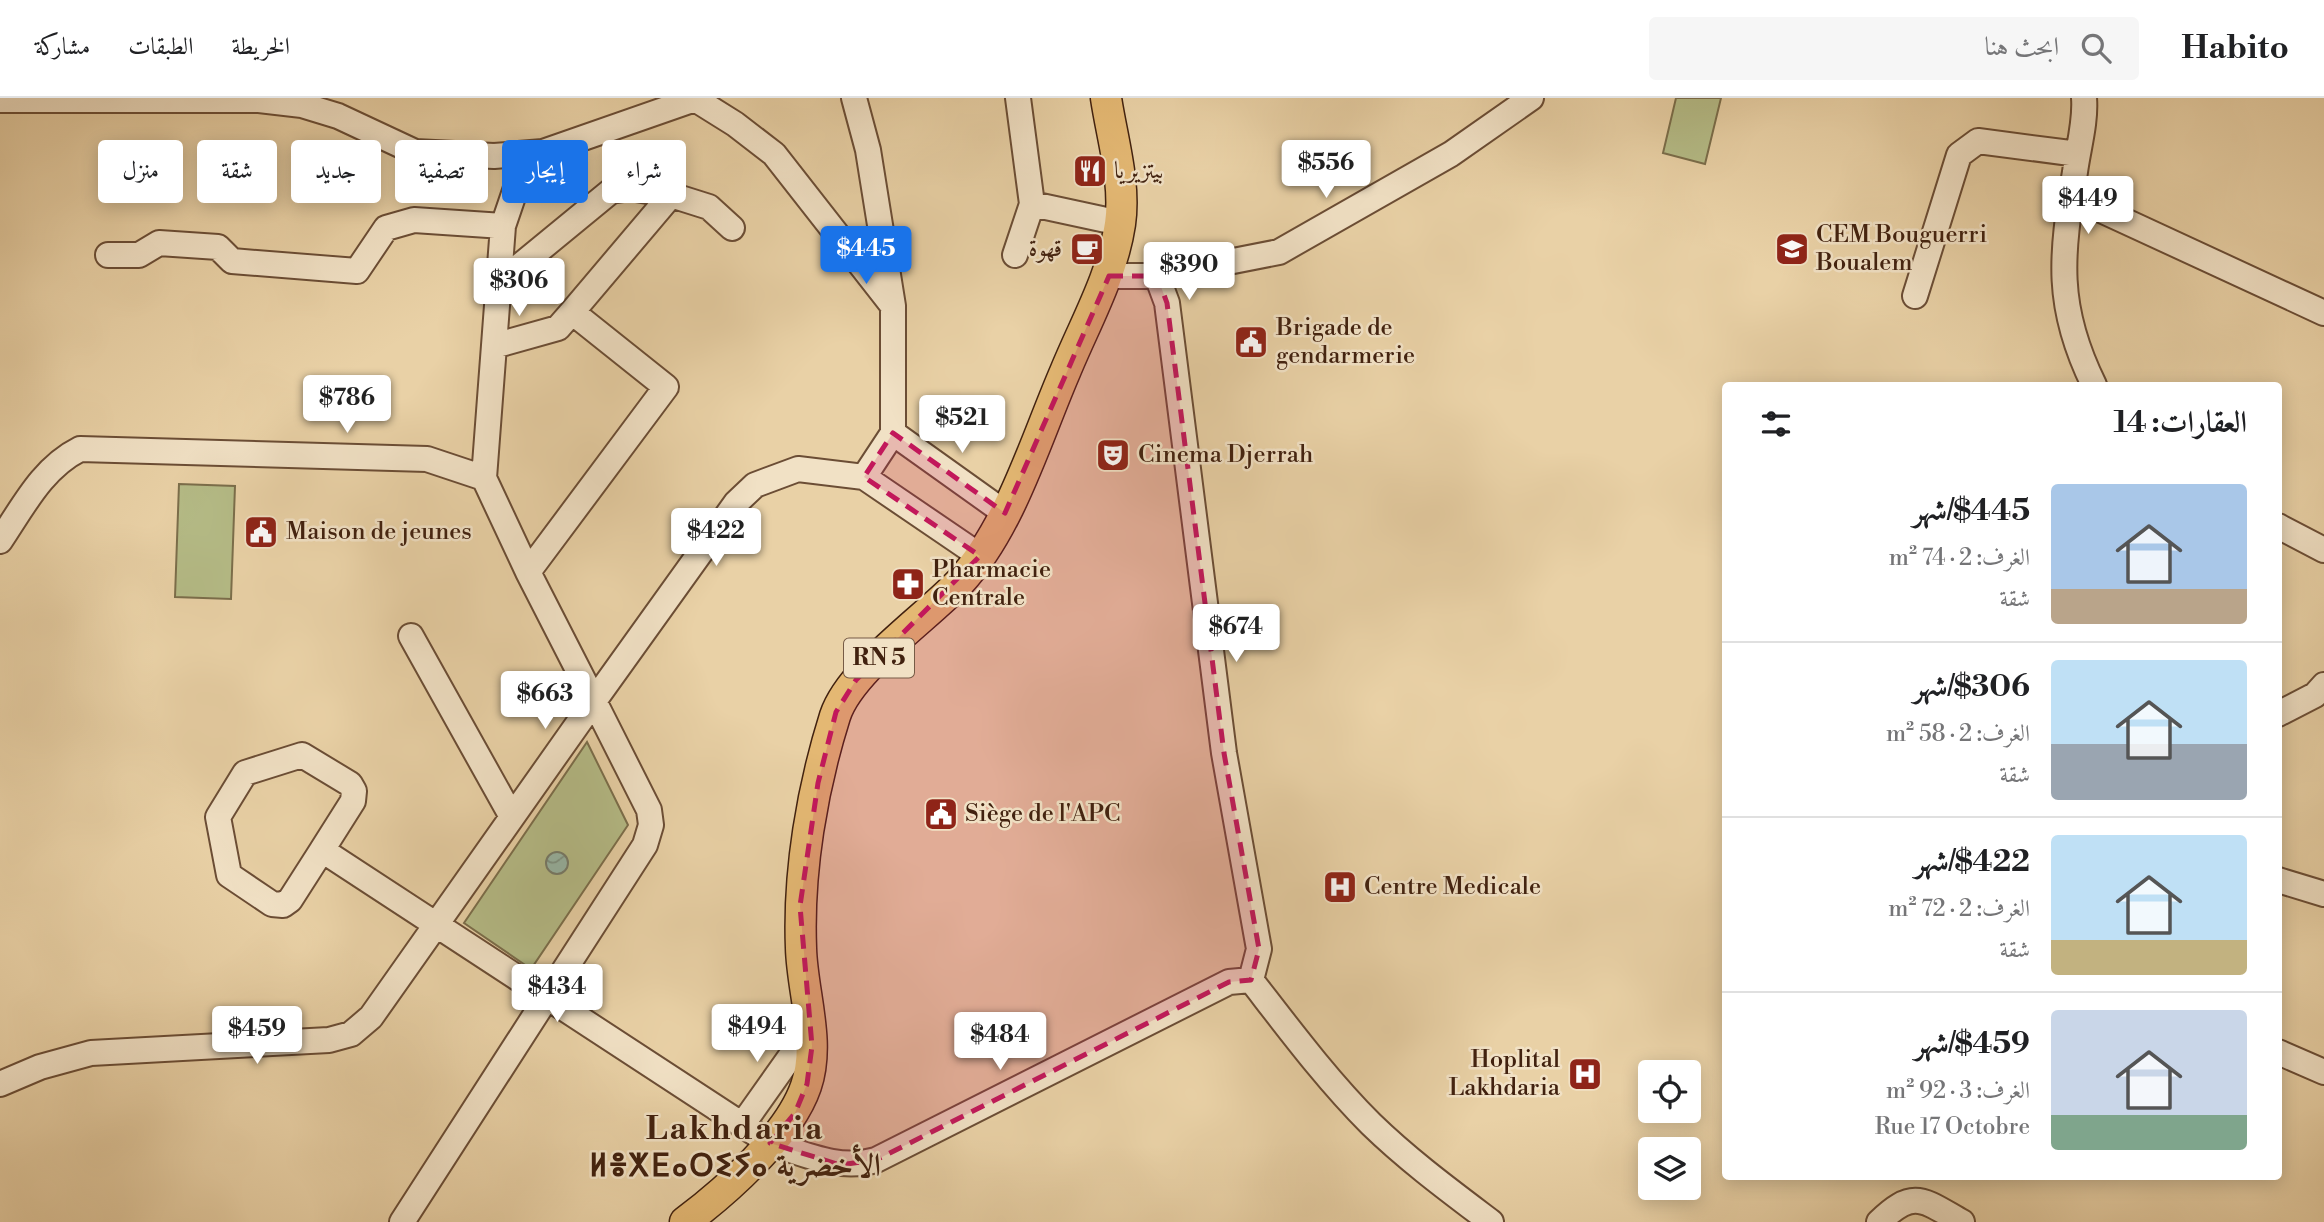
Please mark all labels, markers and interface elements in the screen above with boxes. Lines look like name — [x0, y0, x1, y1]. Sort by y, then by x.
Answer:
search box — [1649, 17, 2139, 80]
text: Habito — [2181, 28, 2289, 69]
icon: search — [2077, 29, 2115, 67]
text: ابحث هنا — [1984, 31, 2059, 63]
text: مشاركة — [35, 32, 90, 62]
text: الطبقات — [128, 32, 194, 62]
text: الخريطة — [232, 32, 290, 62]
chip: منزل — [98, 140, 183, 203]
chip: شقة — [197, 140, 277, 203]
chip: جديد — [291, 140, 381, 203]
chip: تصفية — [395, 140, 488, 203]
chip: إيجار — [502, 140, 588, 203]
chip: شراء — [602, 140, 686, 203]
pin: $556 — [1285, 140, 1367, 200]
text: $556 — [1298, 149, 1354, 177]
restaurant icon: بيتزيريا — [1071, 152, 1109, 190]
place label: بيتزيريا — [1114, 156, 1164, 186]
pin: $449 — [2047, 176, 2129, 236]
text: $449 — [2058, 185, 2118, 213]
place label: CEM Bouguerri Boualem — [1815, 220, 1987, 278]
pin: $445 — [825, 226, 907, 286]
cafe icon: قهوة — [1068, 230, 1106, 268]
school or university icon: CEM Bouguerri Boualem — [1773, 230, 1811, 268]
place label: قهوة — [1028, 234, 1062, 264]
text: $445 — [836, 235, 896, 263]
pin: $390 — [1148, 242, 1230, 302]
text: $390 — [1160, 251, 1218, 279]
pin: $306 — [478, 258, 560, 318]
text: $306 — [490, 267, 548, 295]
place label: Brigade de gendarmerie — [1275, 313, 1415, 371]
public building icon: Brigade de gendarmerie — [1232, 323, 1270, 361]
pin: $786 — [306, 376, 388, 435]
text: $786 — [319, 384, 375, 412]
pin: $521 — [921, 396, 1003, 455]
text: $521 — [935, 404, 989, 432]
text: العقارات: 14 — [2114, 404, 2247, 442]
icon: filters — [1757, 405, 1795, 443]
theatre icon: Cinema Djerrah — [1094, 436, 1132, 474]
place label: Cinema Djerrah — [1138, 440, 1313, 470]
text: $445/شهر — [1913, 492, 2030, 530]
pin: $422 — [675, 508, 757, 568]
icon: home — [2107, 512, 2191, 596]
public building icon: Maison de jeunes — [242, 513, 280, 551]
place label: Maison de jeunes — [286, 517, 472, 547]
text: $422 — [687, 517, 745, 545]
text: الغرف: 2 · 74 m² — [1889, 544, 2030, 572]
place label: Pharmacie Centrale — [932, 555, 1051, 613]
pharmacy icon: Pharmacie Centrale — [889, 565, 927, 603]
text: شقة — [2000, 585, 2030, 613]
pin: $674 — [1195, 604, 1277, 664]
text: $674 — [1209, 613, 1263, 641]
road number: RN 5 — [844, 638, 914, 678]
text: $306/شهر — [1913, 668, 2030, 706]
pin: $663 — [504, 672, 586, 731]
text: $663 — [517, 680, 573, 708]
icon: home — [2107, 688, 2191, 772]
text: الغرف: 2 · 58 m² — [1886, 720, 2030, 748]
text: شقة — [2000, 761, 2030, 789]
public building icon: Siège de l'APC — [922, 795, 960, 833]
place label: Siège de l'APC — [965, 799, 1121, 829]
text: $422/شهر — [1914, 843, 2030, 881]
icon: home — [2107, 863, 2191, 947]
hospital icon: Centre Medicale — [1321, 868, 1359, 906]
place label: Centre Medicale — [1364, 872, 1541, 902]
text: الغرف: 2 · 72 m² — [1888, 895, 2030, 923]
text: شقة — [2000, 936, 2030, 964]
pin: $434 — [516, 964, 598, 1024]
text: $434 — [528, 973, 586, 1001]
pin: $494 — [716, 1004, 798, 1064]
pin: $459 — [216, 1006, 298, 1066]
pin: $484 — [959, 1012, 1041, 1072]
text: $494 — [728, 1013, 786, 1041]
text: $459 — [228, 1015, 286, 1043]
text: $484 — [970, 1021, 1030, 1049]
text: $459/شهر — [1914, 1025, 2030, 1063]
icon: home — [2107, 1038, 2191, 1122]
place label: Hoplital Lakhdaria — [1448, 1045, 1561, 1103]
hospital icon: Hoplital Lakhdaria — [1566, 1055, 1604, 1093]
map controls — [1638, 1060, 1701, 1200]
button: locate — [1638, 1060, 1701, 1123]
text: الغرف: 3 · 92 m² — [1886, 1077, 2030, 1105]
district label: Lakhdaria ⵍⴻⵅⴹⴰⵔⵉⵢⴰ الأخضرية — [589, 1109, 881, 1186]
text: Rue 17 Octobre — [1875, 1113, 2030, 1141]
button: layers — [1638, 1137, 1701, 1200]

